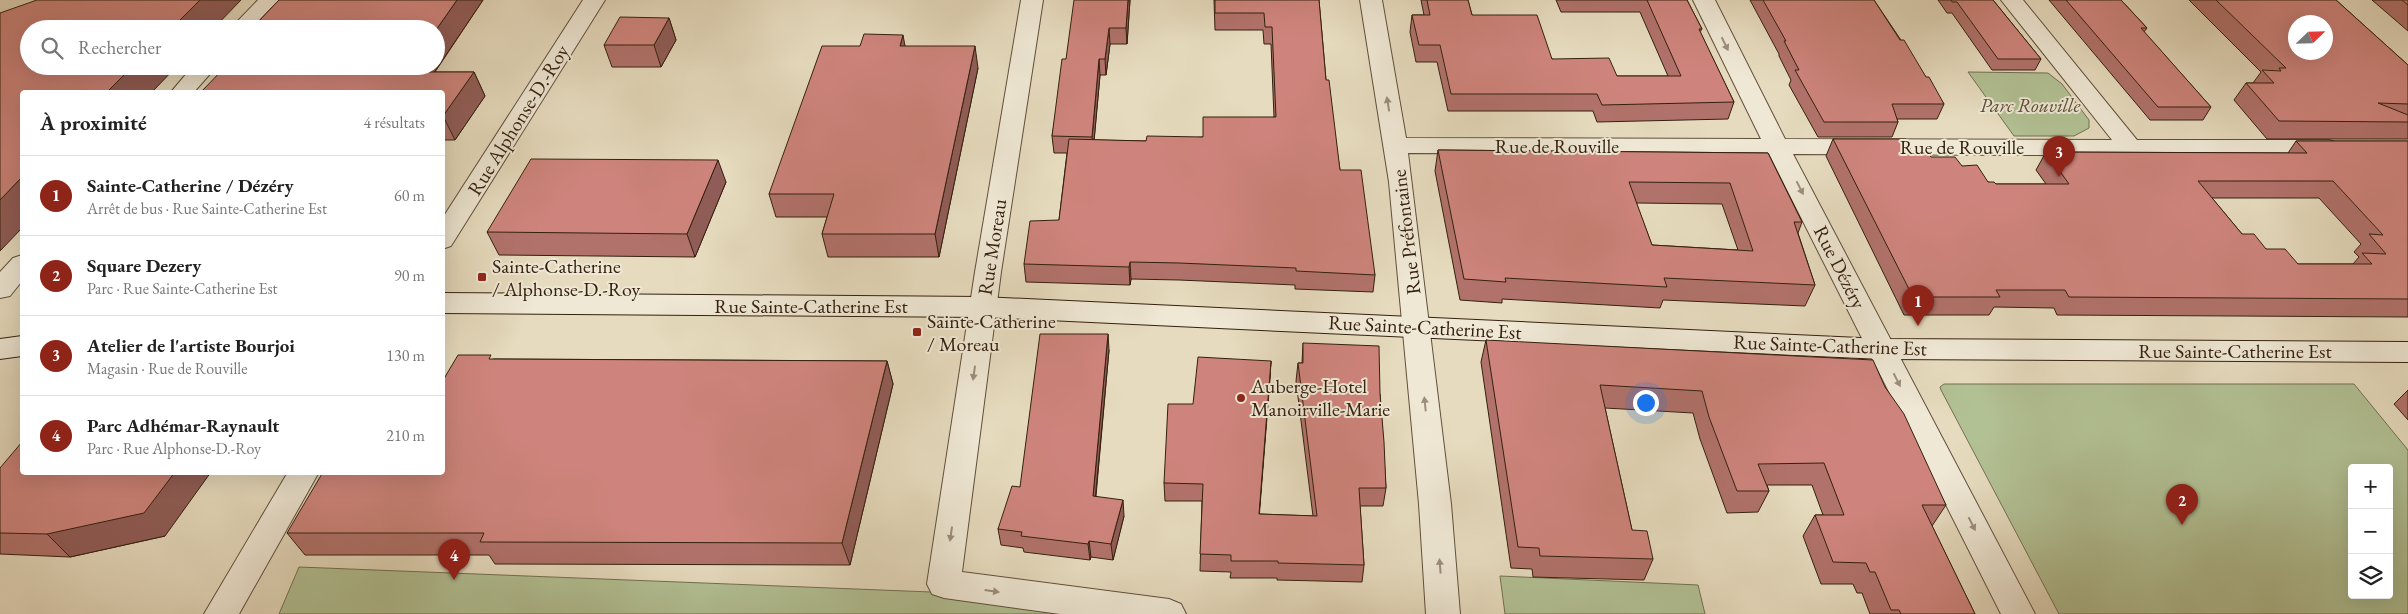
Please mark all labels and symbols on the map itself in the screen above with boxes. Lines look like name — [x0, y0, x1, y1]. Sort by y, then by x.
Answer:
north arrow — [2288, 15, 2333, 60]
one-way arrow — [1721, 37, 1729, 51]
street label: Rue Alphonse-D.-Roy — [461, 40, 575, 200]
park label: Parc Rouville — [1980, 92, 2081, 118]
one-way arrow — [1384, 95, 1392, 111]
street label: Rue de Rouville — [1495, 133, 1619, 159]
street label: Rue de Rouville — [1900, 134, 2024, 160]
pin: 3 — [2043, 136, 2075, 177]
street label: Rue Préfontaine — [1385, 168, 1427, 296]
one-way arrow — [1796, 181, 1804, 196]
street label: Rue Moreau — [972, 197, 1013, 297]
street label: Rue Dézéry — [1808, 221, 1872, 313]
place label: Sainte-Catherine / Alphonse-D.-Roy — [492, 253, 640, 302]
marker: Sainte-Catherine / Alphonse-D.-Roy — [476, 271, 488, 283]
pin: 1 — [1902, 285, 1934, 326]
street label: Rue Sainte-Catherine Est — [714, 293, 908, 319]
place label: Sainte-Catherine / Moreau — [927, 308, 1056, 357]
street label: Rue Sainte-Catherine Est — [1328, 309, 1523, 345]
marker: Sainte-Catherine / Moreau — [911, 326, 923, 338]
street label: Rue Sainte-Catherine Est — [1733, 329, 1928, 361]
street label: Rue Sainte-Catherine Est — [2138, 338, 2332, 364]
one-way arrow — [970, 365, 978, 381]
place label: Auberge-Hotel Manoirville-Marie — [1250, 373, 1390, 422]
one-way arrow — [1893, 373, 1901, 387]
your location — [1633, 390, 1659, 416]
marker: Auberge-Hotel Manoirville-Marie — [1235, 392, 1247, 404]
one-way arrow — [1421, 395, 1429, 411]
pin: 2 — [2166, 484, 2198, 525]
one-way arrow — [1968, 517, 1976, 532]
one-way arrow — [947, 526, 955, 542]
pin: 4 — [438, 539, 470, 580]
one-way arrow — [1436, 557, 1444, 573]
one-way arrow — [985, 587, 1001, 595]

